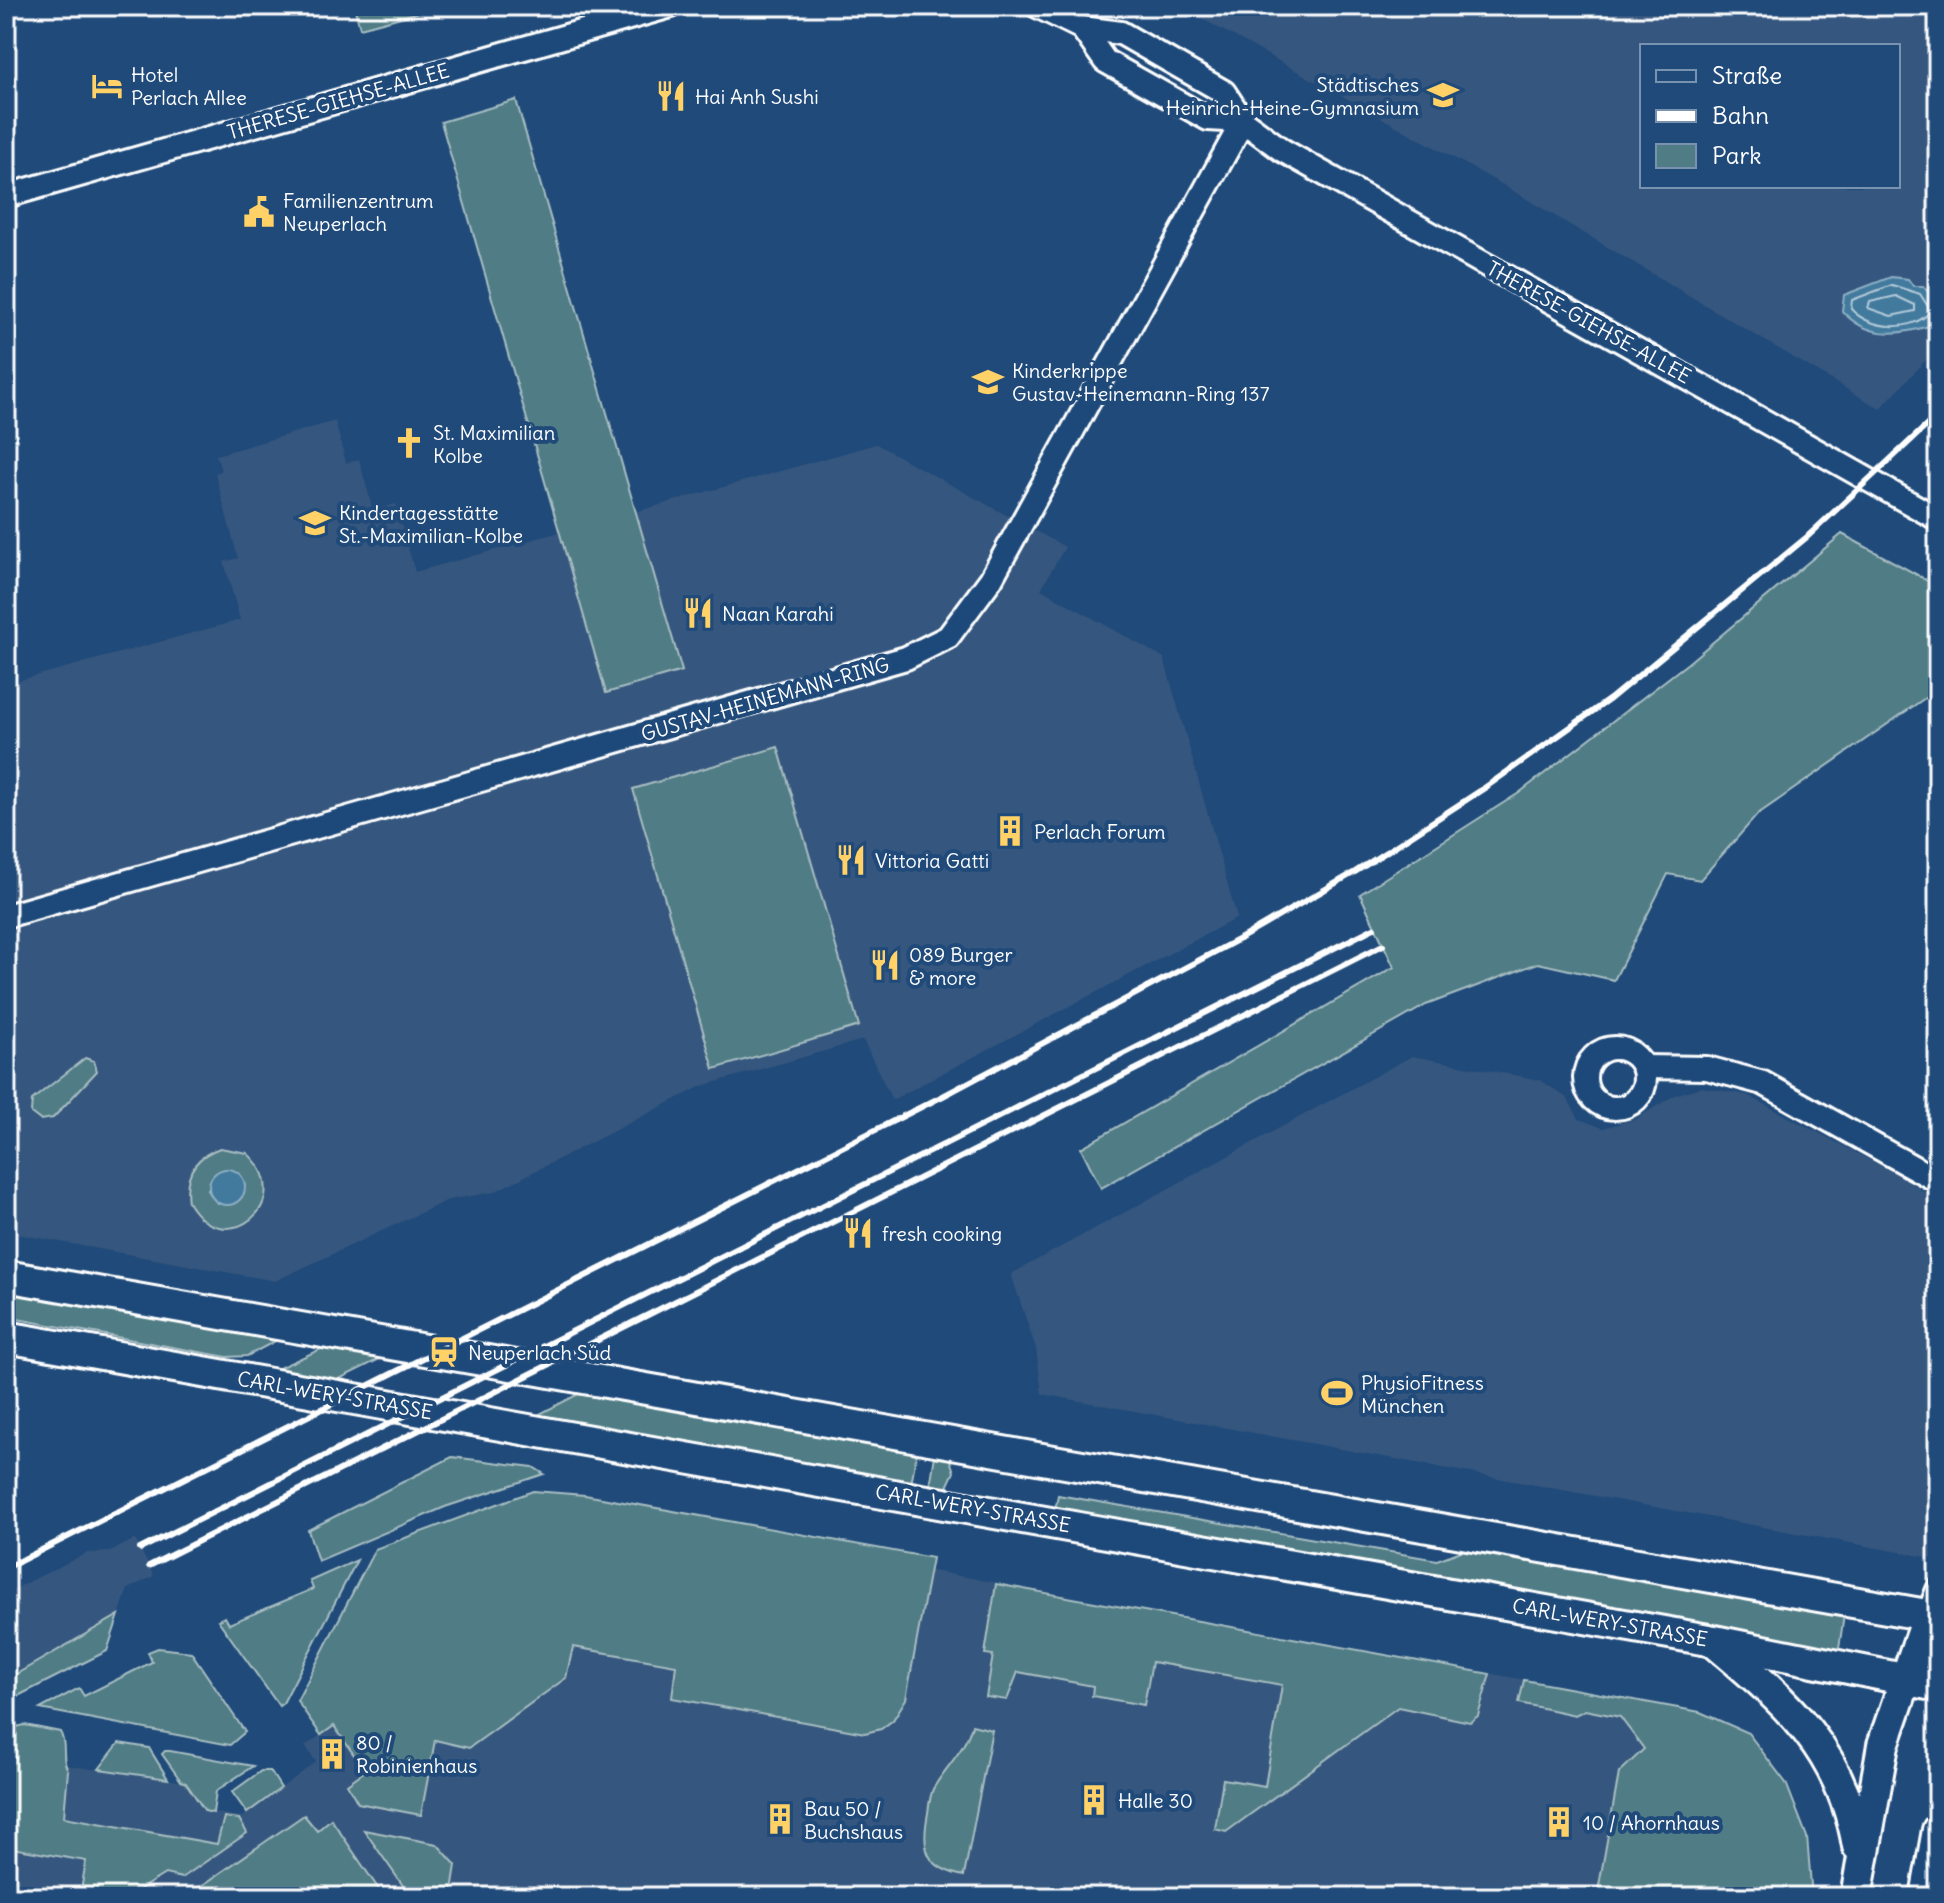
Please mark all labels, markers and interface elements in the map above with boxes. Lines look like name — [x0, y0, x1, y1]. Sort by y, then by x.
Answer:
legend — [1640, 44, 1900, 188]
street label: THERESE-GIEHSE-ALLEE — [224, 57, 452, 145]
text: Straße — [1712, 60, 1782, 90]
place label: Hotel Perlach Allee — [131, 62, 247, 110]
hotel icon: Hotel Perlach Allee — [90, 69, 124, 103]
place label: Städtisches Heinrich-Heine-Gymnasium — [1166, 72, 1419, 120]
school or university icon: Städtisches Heinrich-Heine-Gymnasium — [1426, 78, 1460, 112]
restaurant icon: Hai Anh Sushi — [654, 79, 688, 113]
place label: Hai Anh Sushi — [695, 84, 819, 109]
text: Bahn — [1712, 100, 1769, 130]
text: Park — [1712, 140, 1762, 170]
place label: Familienzentrum Neuperlach — [283, 188, 434, 236]
public building icon: Familienzentrum Neuperlach — [242, 195, 276, 229]
street label: THERESE-GIEHSE-ALLEE — [1482, 255, 1696, 389]
place label: Kinderkrippe Gustav-Heinemann-Ring 137 — [1012, 358, 1270, 406]
school or university icon: Kinderkrippe Gustav-Heinemann-Ring 137 — [971, 365, 1005, 399]
place label: St. Maximilian Kolbe — [433, 420, 555, 468]
church icon: St. Maximilian Kolbe — [392, 426, 426, 460]
place label: Kindertagesstätte St.-Maximilian-Kolbe — [339, 500, 523, 548]
school or university icon: Kindertagesstätte St.-Maximilian-Kolbe — [298, 506, 332, 540]
restaurant icon: Naan Karahi — [681, 596, 715, 630]
place label: Naan Karahi — [722, 601, 834, 626]
street label: GUSTAV-HEINEMANN-RING — [638, 652, 892, 746]
building icon: Perlach Forum — [993, 814, 1027, 848]
place label: Perlach Forum — [1034, 819, 1166, 844]
restaurant icon: Vittoria Gatti — [834, 843, 868, 877]
place label: Vittoria Gatti — [875, 848, 989, 873]
place label: 089 Burger & more — [909, 942, 1013, 990]
restaurant icon: 089 Burger & more — [868, 948, 902, 982]
restaurant icon: fresh cooking — [841, 1216, 875, 1250]
place label: fresh cooking — [882, 1221, 1002, 1246]
station icon: Neuperlach Süd — [427, 1335, 461, 1369]
place label: Neuperlach Süd — [468, 1340, 611, 1365]
street label: CARL-WERY-STRASSE — [235, 1366, 435, 1424]
place label: PhysioFitness München — [1361, 1370, 1484, 1418]
sports icon: PhysioFitness München — [1320, 1376, 1354, 1410]
street label: CARL-WERY-STRASSE — [873, 1479, 1073, 1537]
street label: CARL-WERY-STRASSE — [1510, 1593, 1710, 1651]
place label: 80 / Robinienhaus — [356, 1730, 477, 1778]
building icon: 80 / Robinienhaus — [315, 1737, 349, 1771]
building icon: Halle 30 — [1077, 1783, 1111, 1817]
place label: Halle 30 — [1118, 1788, 1193, 1813]
place label: Bau 50 / Buchshaus — [804, 1796, 903, 1844]
building icon: Bau 50 / Buchshaus — [763, 1802, 797, 1836]
building icon: 10 / Ahornhaus — [1542, 1805, 1576, 1839]
place label: 10 / Ahornhaus — [1583, 1810, 1720, 1835]

